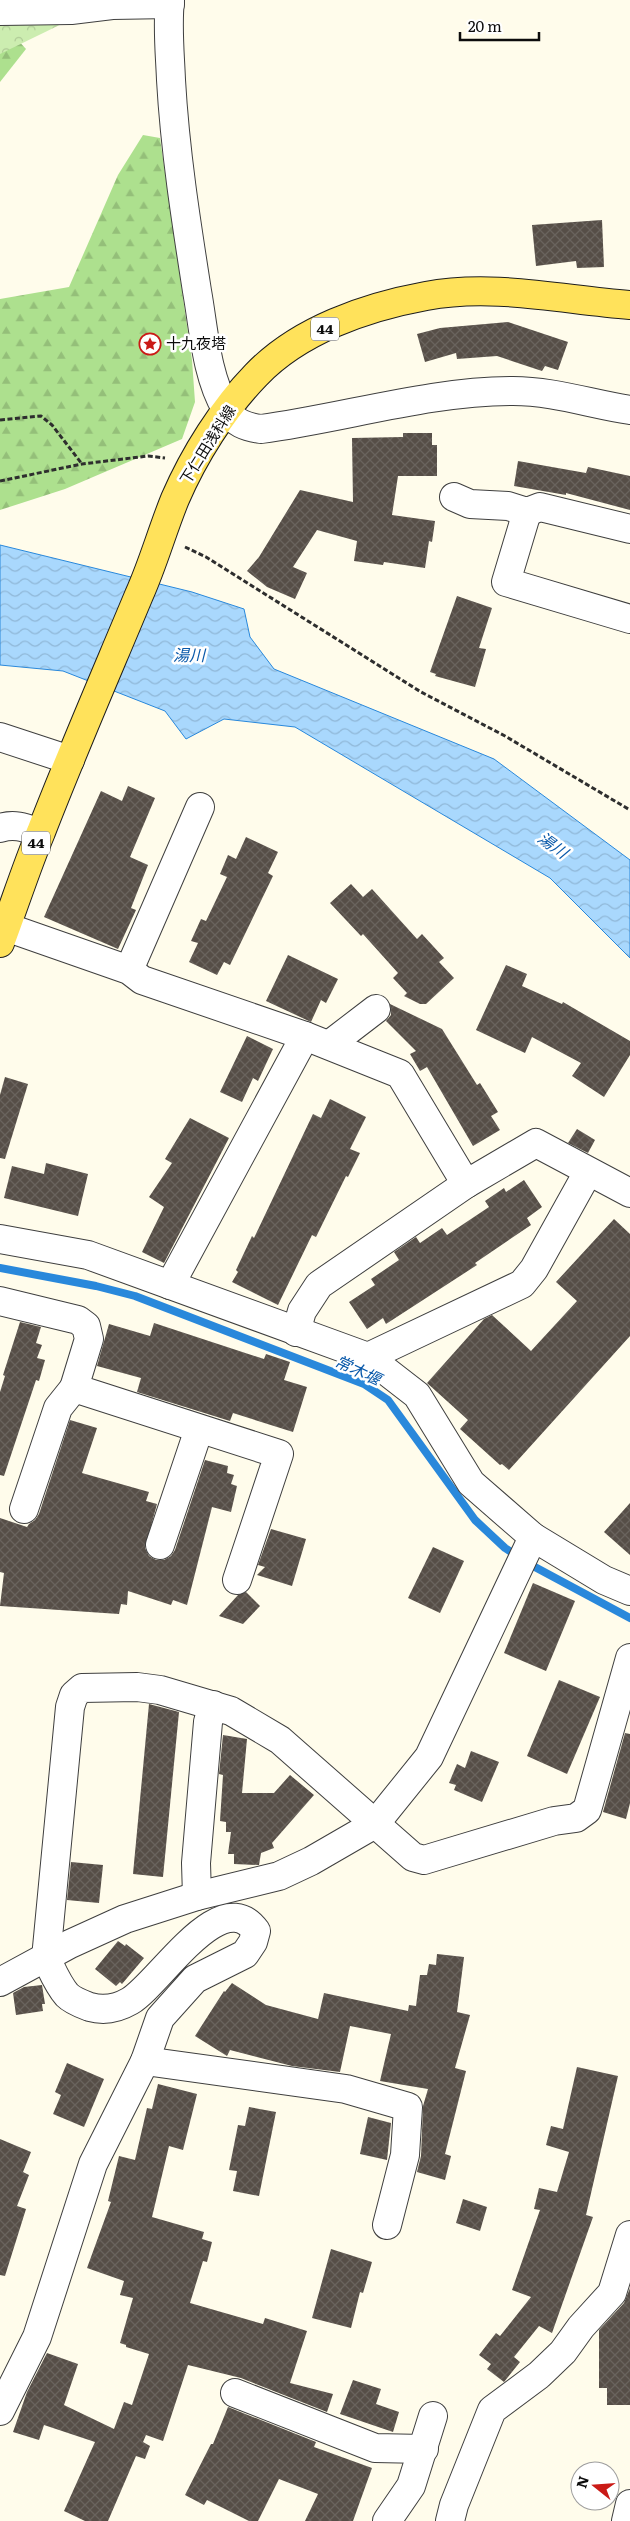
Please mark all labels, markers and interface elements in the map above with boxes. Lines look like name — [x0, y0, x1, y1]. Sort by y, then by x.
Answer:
scale bar — [460, 10, 539, 42]
text: 20 m — [468, 14, 502, 37]
road number: 44 — [311, 318, 339, 340]
place label: 十九夜塔 — [166, 331, 226, 354]
place icon: 十九夜塔 — [138, 332, 162, 356]
street label: 下仁田浅科線 — [173, 400, 240, 488]
water label: 湯川 — [173, 642, 207, 666]
water label: 湯川 — [534, 825, 575, 864]
road number: 44 — [22, 831, 50, 854]
water label: 常木堰 — [332, 1348, 388, 1391]
north arrow — [570, 2461, 620, 2511]
text: N — [570, 2473, 593, 2490]

